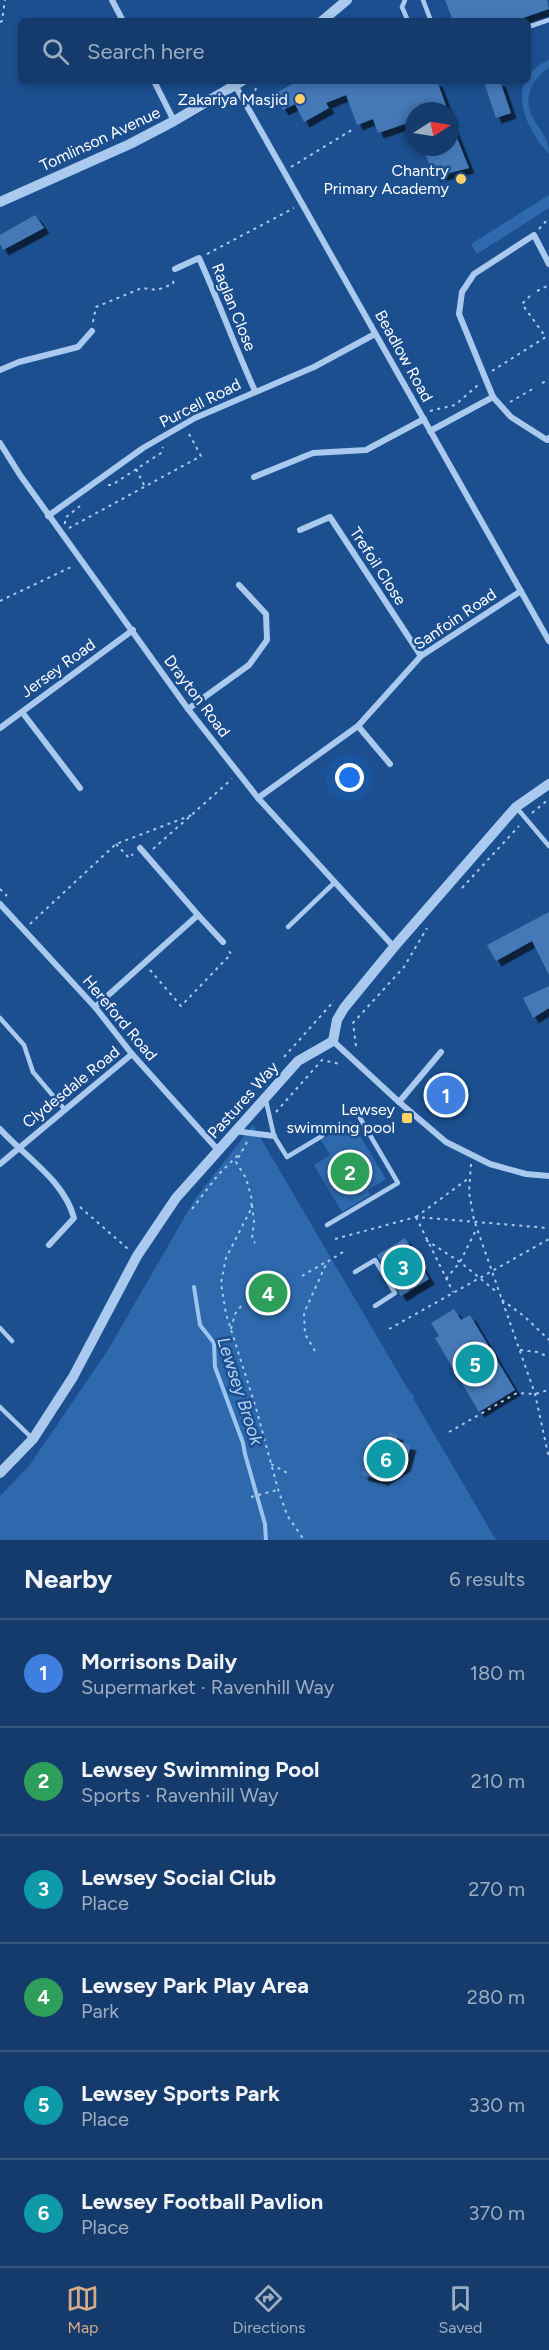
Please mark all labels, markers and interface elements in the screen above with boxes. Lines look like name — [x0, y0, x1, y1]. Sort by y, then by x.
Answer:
search box — [18, 18, 531, 84]
icon: search — [39, 35, 72, 68]
text: Search here — [87, 38, 205, 65]
place label: Zakariya Masjid — [178, 90, 288, 109]
marker: Zakariya Masjid — [293, 92, 307, 106]
north arrow — [405, 102, 459, 156]
street label: Tomlinson Avenue — [37, 103, 163, 175]
place label: Chantry Primary Academy — [324, 161, 450, 198]
marker: Chantry Primary Academy — [454, 172, 468, 186]
street label: Raglan Close — [208, 260, 260, 354]
street label: Beadlow Road — [371, 307, 437, 405]
street label: Purcell Road — [156, 374, 244, 432]
street label: Trefoil Close — [346, 523, 410, 609]
street label: Sanfoin Road — [410, 584, 500, 654]
street label: Jersey Road — [17, 635, 99, 701]
street label: Drayton Road — [160, 651, 234, 741]
your location — [335, 763, 364, 792]
street label: Hereford Road — [79, 971, 161, 1065]
street label: Clydesdale Road — [19, 1042, 123, 1132]
street label: Pastures Way — [204, 1057, 283, 1142]
pin: 1 — [426, 1072, 466, 1118]
place label: Lewsey swimming pool — [287, 1100, 396, 1137]
marker: Lewsey swimming pool — [400, 1111, 414, 1125]
pin: 2 — [330, 1150, 370, 1194]
pin: 3 — [384, 1244, 422, 1290]
pin: 4 — [248, 1270, 288, 1316]
water label: Lewsey Brook — [212, 1334, 268, 1449]
pin: 5 — [456, 1342, 494, 1386]
pin: 6 — [366, 1436, 406, 1482]
text: Nearby — [24, 1563, 112, 1595]
text: 6 results — [449, 1567, 525, 1591]
text: Morrisons Daily — [81, 1648, 237, 1675]
text: 1 — [39, 1661, 48, 1685]
text: 180 m — [470, 1661, 525, 1685]
text: Supermarket · Ravenhill Way — [81, 1675, 334, 1699]
text: Lewsey Swimming Pool — [81, 1756, 319, 1783]
text: 2 — [38, 1769, 49, 1793]
text: 210 m — [471, 1769, 525, 1793]
text: Sports · Ravenhill Way — [81, 1783, 279, 1807]
text: Lewsey Social Club — [81, 1864, 276, 1891]
text: 3 — [38, 1877, 49, 1901]
text: 270 m — [468, 1877, 525, 1901]
text: Place — [81, 1891, 129, 1915]
text: Lewsey Park Play Area — [81, 1972, 309, 1999]
text: 4 — [37, 1985, 50, 2009]
text: 280 m — [467, 1985, 525, 2009]
text: Park — [81, 1999, 119, 2023]
text: Lewsey Sports Park — [81, 2080, 280, 2107]
text: 5 — [38, 2093, 49, 2117]
text: 330 m — [468, 2093, 525, 2117]
text: Place — [81, 2107, 129, 2131]
text: Lewsey Football Pavlion — [81, 2188, 323, 2215]
text: 6 — [38, 2201, 49, 2225]
text: 370 m — [469, 2201, 525, 2225]
text: Place — [81, 2215, 129, 2239]
tab: Map — [66, 2282, 99, 2337]
tab: Directions — [232, 2282, 305, 2337]
tab: Saved — [438, 2282, 483, 2337]

